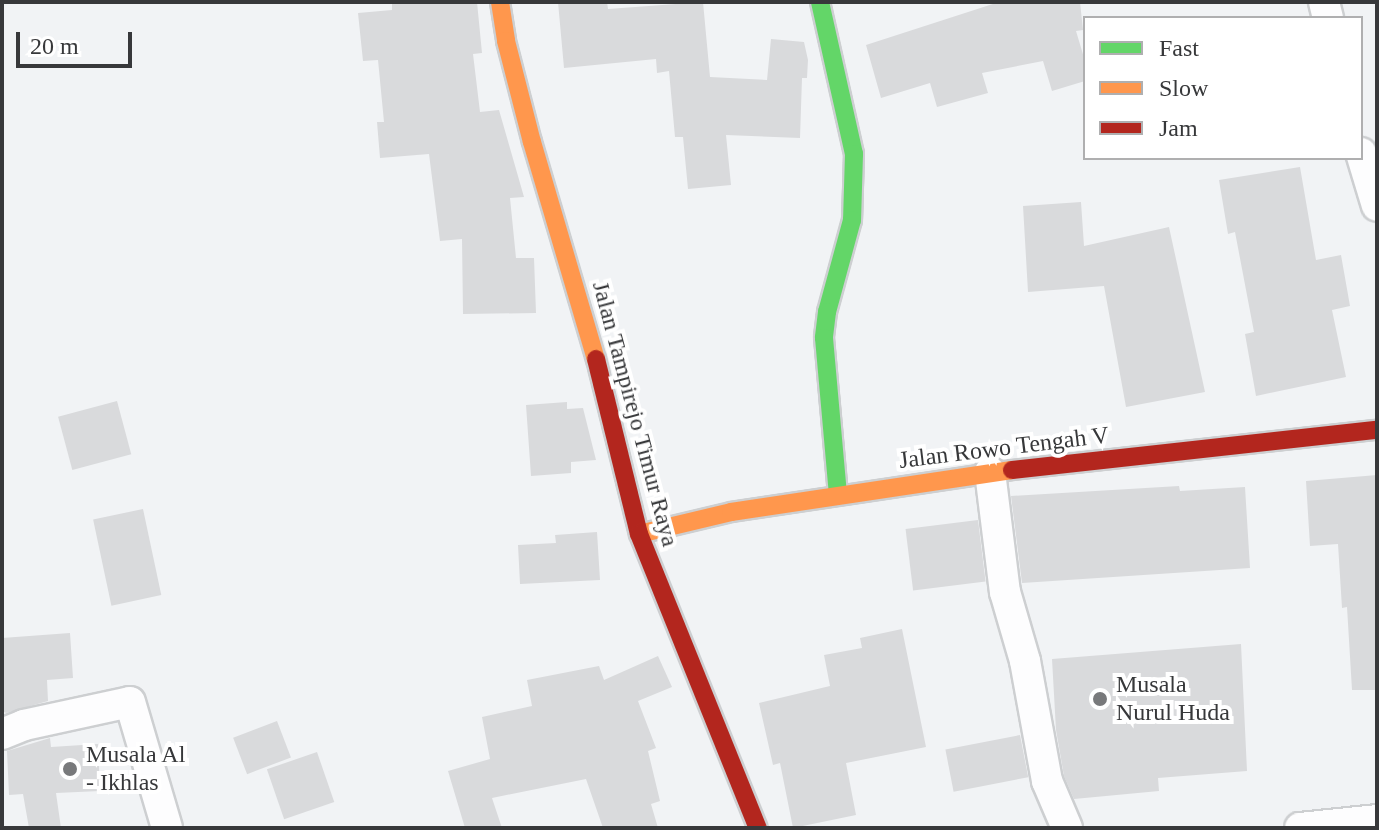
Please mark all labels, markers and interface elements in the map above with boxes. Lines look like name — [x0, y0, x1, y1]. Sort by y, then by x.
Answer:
scale bar — [20, 16, 136, 66]
legend — [1083, 16, 1363, 160]
text: 20 m — [30, 33, 79, 59]
text: Fast — [1159, 35, 1199, 61]
text: Slow — [1159, 75, 1208, 101]
text: Jam — [1159, 115, 1198, 141]
street label: Jalan Tampirejo Timur Raya — [586, 278, 684, 550]
street label: Jalan Rowo Tengah V — [897, 421, 1111, 475]
place label: Musala Nurul Huda — [1116, 671, 1230, 727]
marker: Musala Nurul Huda — [1091, 690, 1109, 708]
place label: Musala Al - Ikhlas — [86, 741, 187, 797]
marker: Musala Al - Ikhlas — [61, 760, 79, 778]

